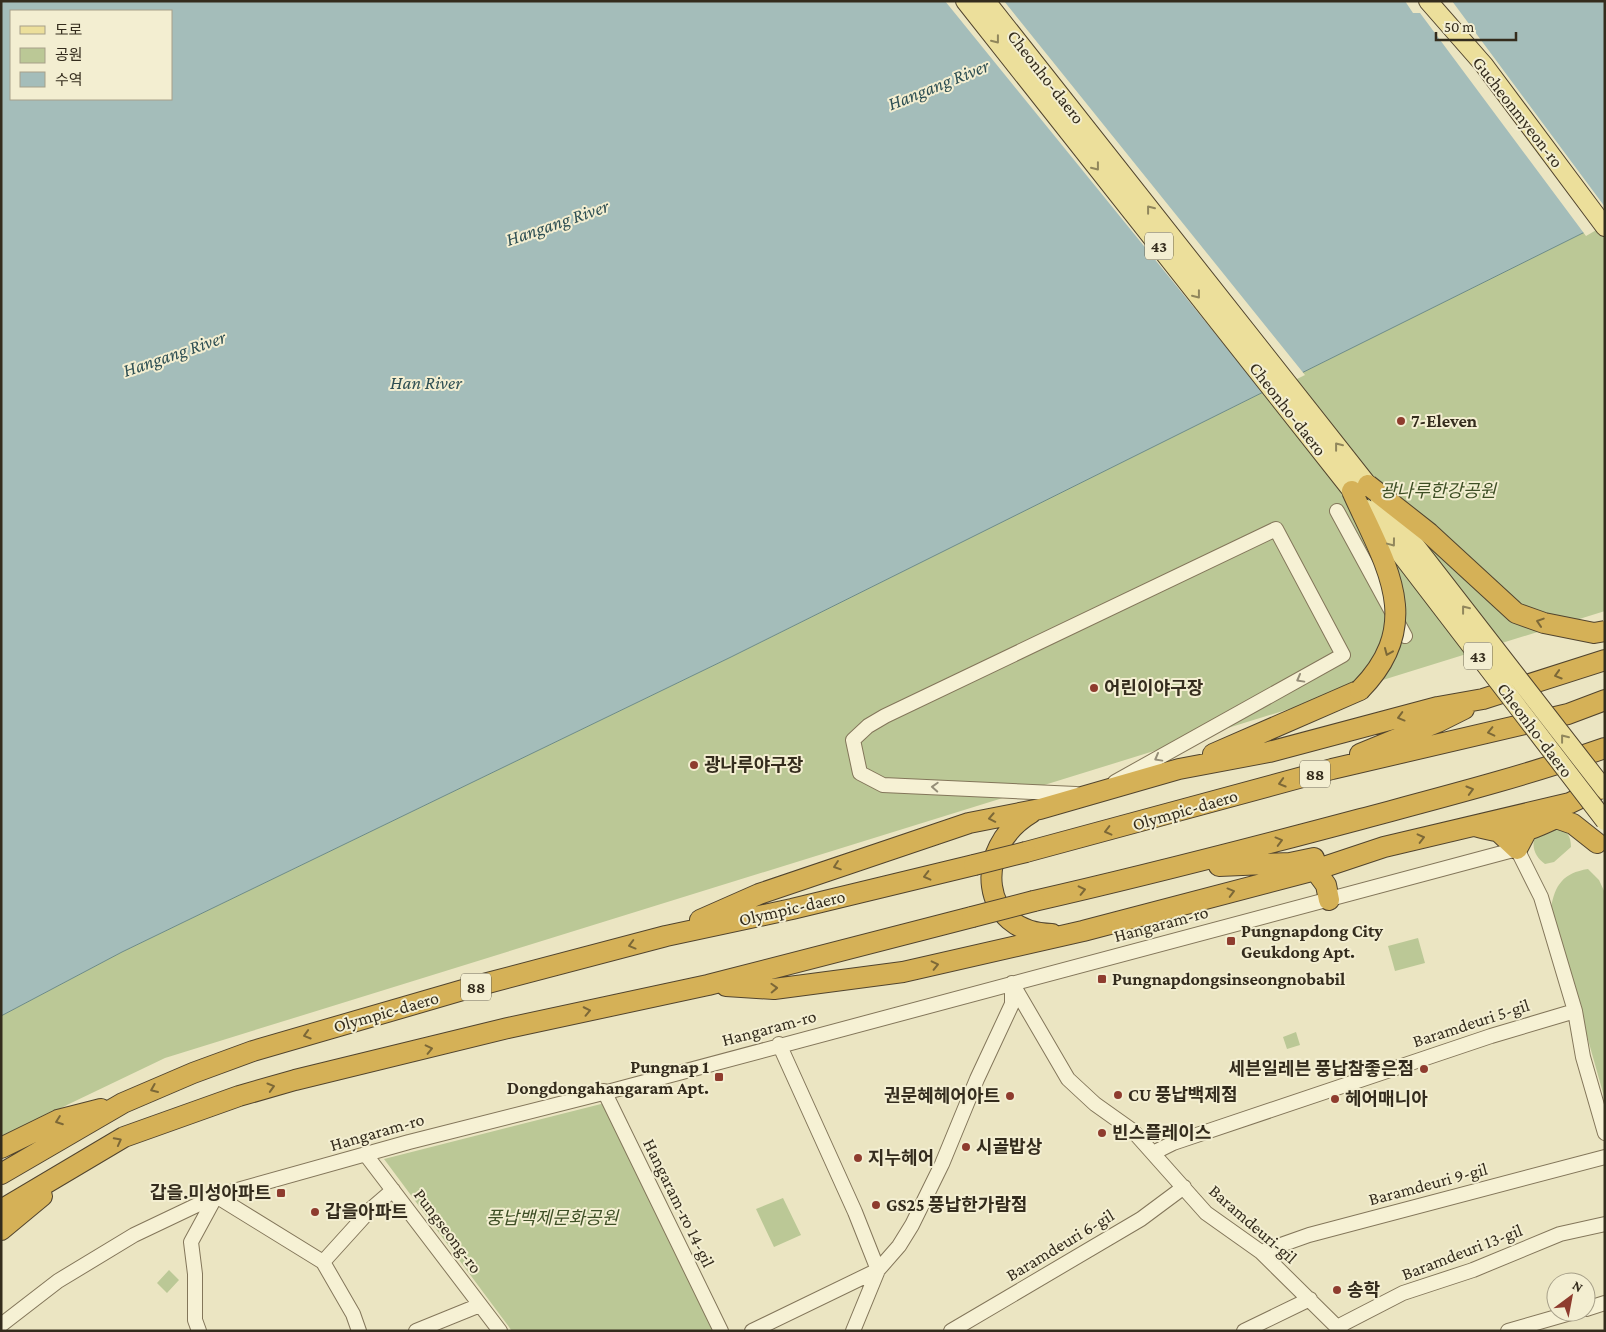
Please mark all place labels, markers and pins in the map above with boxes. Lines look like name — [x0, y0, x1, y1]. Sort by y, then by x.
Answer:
place label: 7-Eleven — [1411, 411, 1478, 431]
marker: 7-Eleven — [1395, 415, 1407, 427]
place label: 어린이야구장 — [1104, 678, 1204, 698]
marker: 어린이야구장 — [1088, 682, 1100, 694]
place label: 광나루야구장 — [704, 755, 804, 775]
marker: 광나루야구장 — [688, 759, 700, 771]
place label: Pungnapdong City Geukdong Apt. — [1241, 921, 1383, 962]
marker: Pungnapdong City Geukdong Apt. — [1225, 935, 1237, 947]
place label: Pungnapdongsinseongnobabil — [1112, 969, 1345, 989]
marker: Pungnapdongsinseongnobabil — [1096, 973, 1108, 985]
place label: Pungnap 1 Dongdongahangaram Apt. — [507, 1057, 709, 1098]
place label: 세븐일레븐 풍납참좋은점 — [1228, 1059, 1414, 1079]
marker: 세븐일레븐 풍납참좋은점 — [1418, 1063, 1430, 1075]
marker: Pungnap 1 Dongdongahangaram Apt. — [713, 1071, 725, 1083]
place label: CU 풍납백제점 — [1128, 1085, 1238, 1105]
place label: 권문혜헤어아트 — [884, 1086, 1000, 1106]
marker: CU 풍납백제점 — [1112, 1089, 1124, 1101]
place label: 헤어매니아 — [1345, 1089, 1428, 1109]
marker: 권문혜헤어아트 — [1004, 1090, 1016, 1102]
marker: 헤어매니아 — [1329, 1093, 1341, 1105]
place label: 빈스플레이스 — [1112, 1123, 1211, 1143]
marker: 빈스플레이스 — [1096, 1127, 1108, 1139]
place label: 시골밥상 — [976, 1137, 1043, 1157]
marker: 시골밥상 — [960, 1141, 972, 1153]
place label: 지누헤어 — [868, 1148, 934, 1168]
marker: 지누헤어 — [852, 1152, 864, 1164]
place label: 갑을.미성아파트 — [150, 1183, 271, 1203]
marker: 갑을.미성아파트 — [275, 1187, 287, 1199]
place label: GS25 풍납한가람점 — [886, 1195, 1027, 1215]
marker: GS25 풍납한가람점 — [870, 1199, 882, 1211]
place label: 갑을아파트 — [325, 1202, 408, 1222]
marker: 갑을아파트 — [309, 1206, 321, 1218]
place label: 송학 — [1347, 1280, 1381, 1300]
marker: 송학 — [1331, 1284, 1343, 1296]

